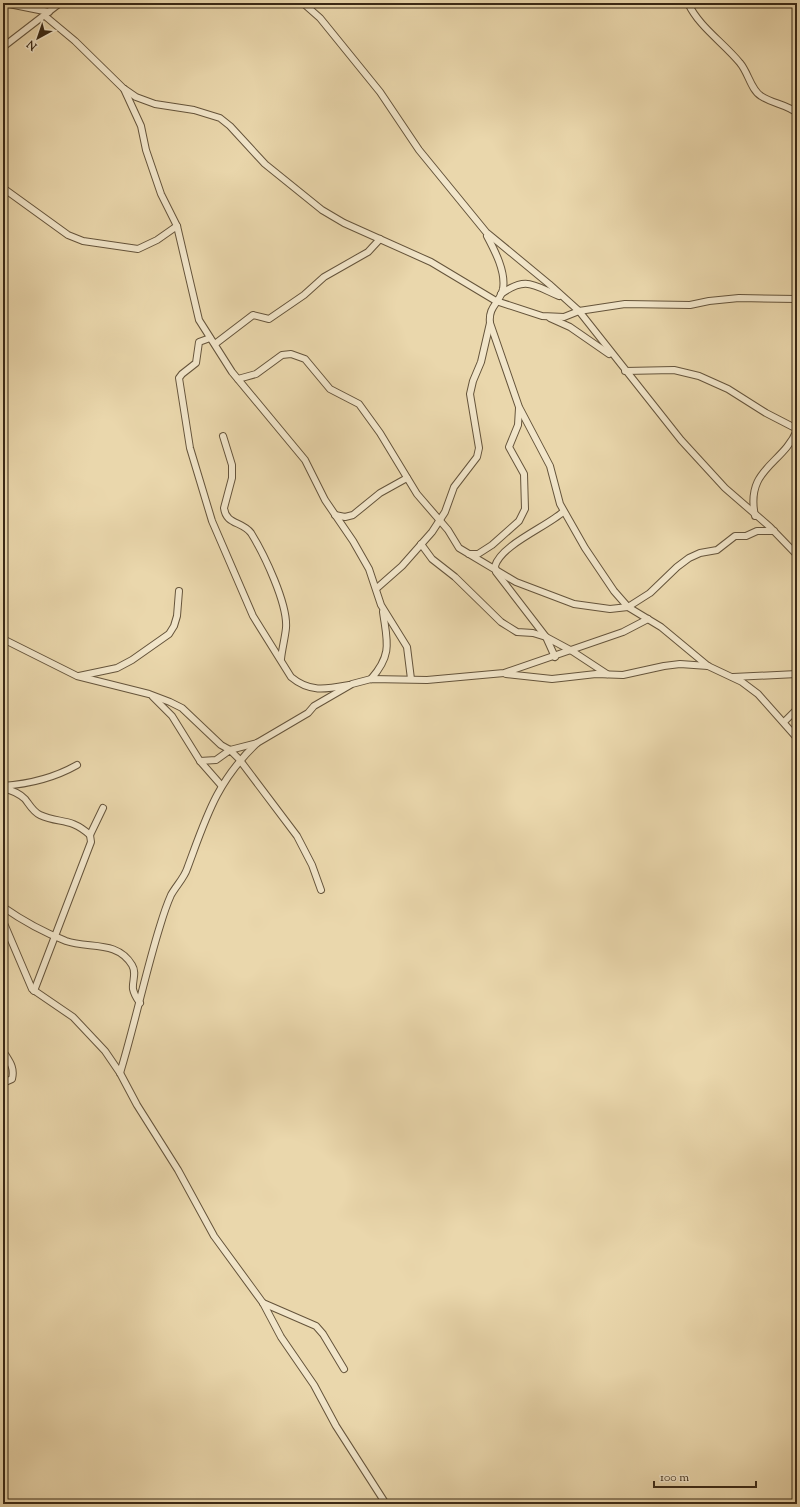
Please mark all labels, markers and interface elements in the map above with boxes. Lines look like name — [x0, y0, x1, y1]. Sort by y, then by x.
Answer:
north arrow — [18, 18, 58, 58]
text: N — [24, 36, 41, 54]
scale bar — [654, 1463, 756, 1489]
text: 100 m — [660, 1469, 689, 1487]

